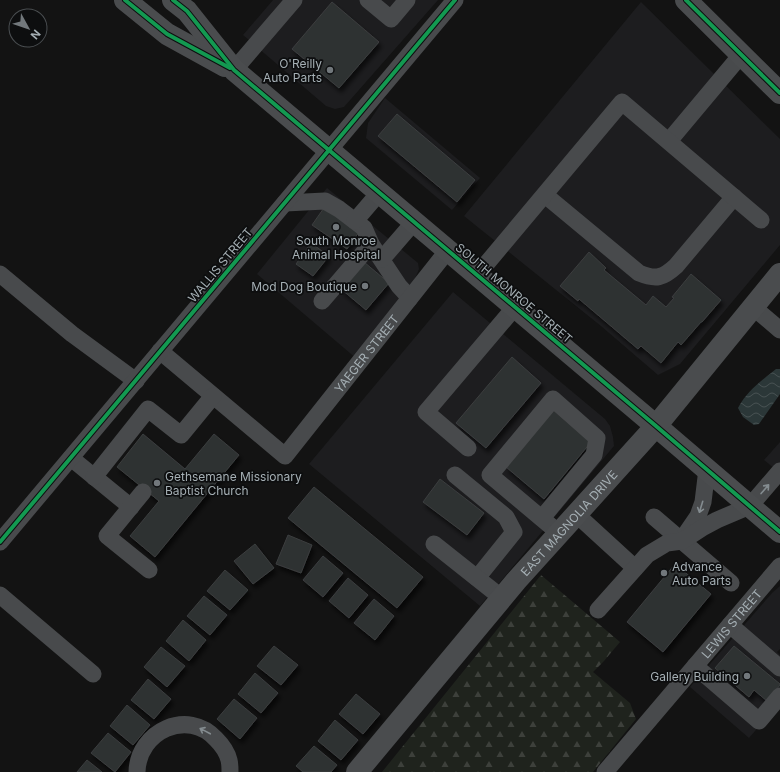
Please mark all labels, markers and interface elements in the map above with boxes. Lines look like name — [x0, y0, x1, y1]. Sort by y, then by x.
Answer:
north arrow — [8, 8, 48, 48]
text: N — [28, 27, 44, 42]
place label: O'Reilly Auto Parts — [263, 56, 322, 85]
marker: O'Reilly Auto Parts — [325, 65, 335, 75]
marker: South Monroe Animal Hospital — [331, 222, 341, 232]
street label: WALLIS STREET — [184, 225, 256, 305]
place label: South Monroe Animal Hospital — [292, 233, 380, 262]
street label: SOUTH MONROE STREET — [453, 240, 576, 346]
place label: Mod Dog Boutique — [251, 279, 357, 294]
marker: Mod Dog Boutique — [360, 281, 370, 291]
street label: YAEGER STREET — [331, 311, 402, 396]
street label: EAST MAGNOLIA DRIVE — [517, 467, 620, 579]
place label: Gethsemane Missionary Baptist Church — [165, 469, 302, 498]
marker: Gethsemane Missionary Baptist Church — [152, 478, 162, 488]
one-way arrow — [760, 484, 769, 494]
one-way arrow — [697, 501, 704, 514]
place label: Advance Auto Parts — [672, 559, 731, 588]
marker: Advance Auto Parts — [659, 568, 669, 578]
street label: LEWIS STREET — [698, 586, 765, 661]
place label: Gallery Building — [650, 669, 739, 684]
marker: Gallery Building — [742, 671, 752, 681]
one-way arrow — [199, 726, 211, 734]

